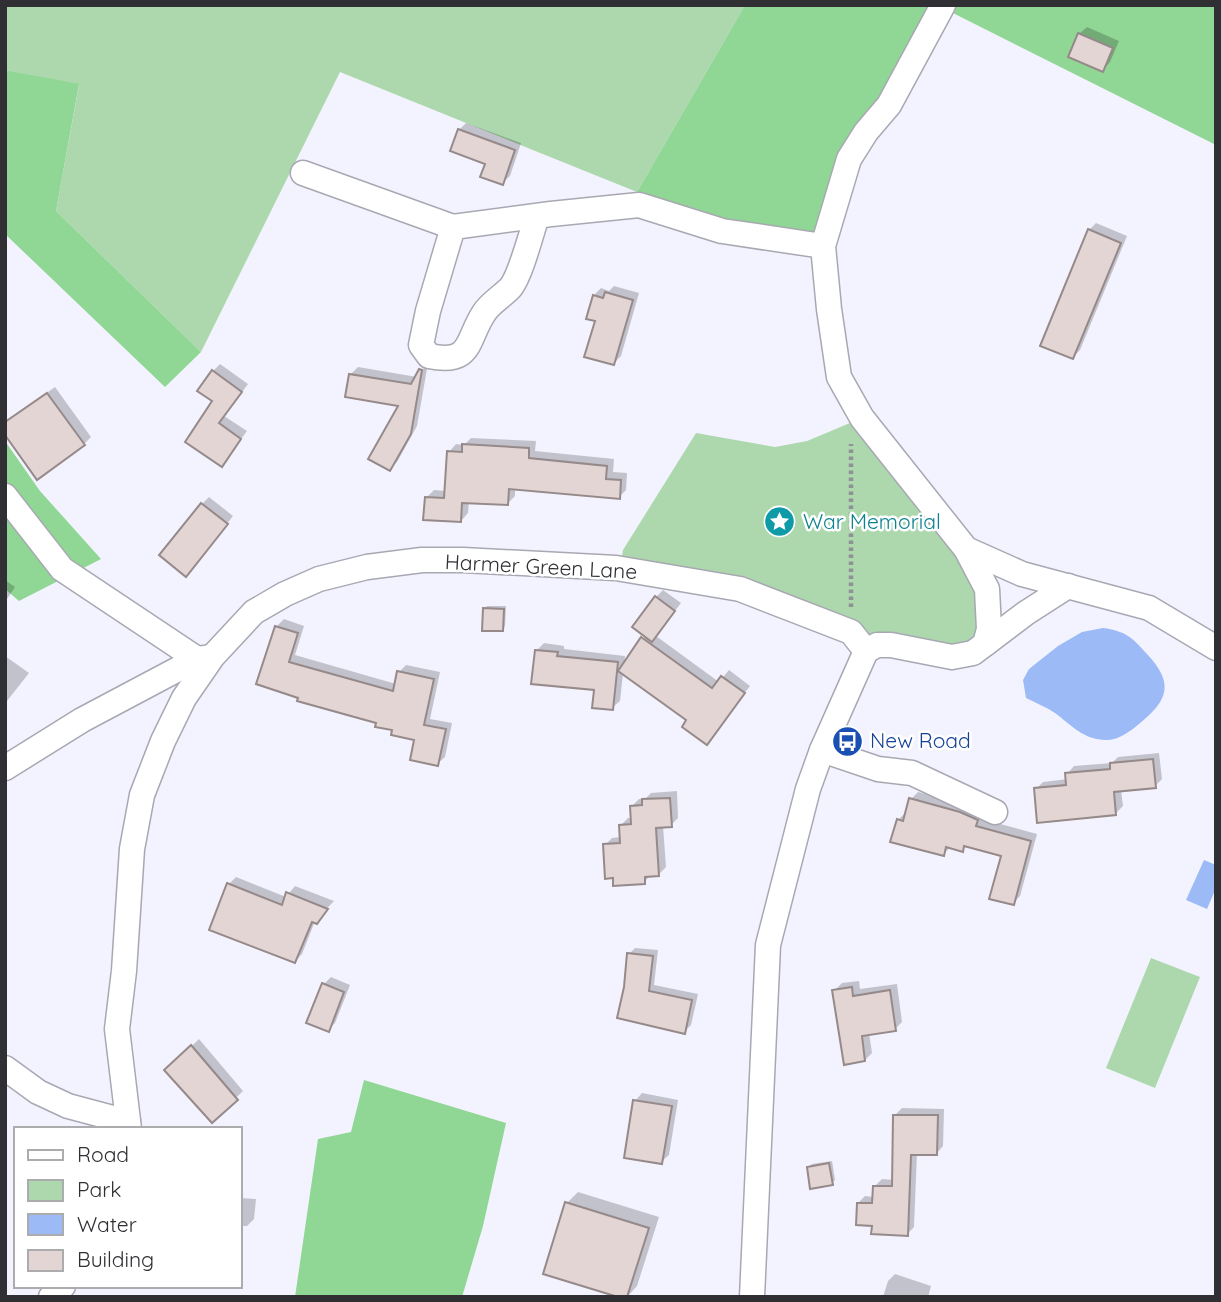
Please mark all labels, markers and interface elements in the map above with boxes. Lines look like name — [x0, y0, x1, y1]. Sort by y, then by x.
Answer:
place icon: War Memorial — [763, 505, 797, 539]
place label: War Memorial — [803, 508, 941, 534]
street label: Harmer Green Lane — [444, 548, 638, 584]
bus stop icon: New Road — [830, 724, 864, 758]
place label: New Road — [870, 727, 971, 753]
legend — [14, 1127, 242, 1288]
text: Road — [77, 1141, 129, 1167]
text: Park — [77, 1176, 121, 1202]
text: Water — [77, 1211, 137, 1237]
text: Building — [77, 1246, 154, 1272]

